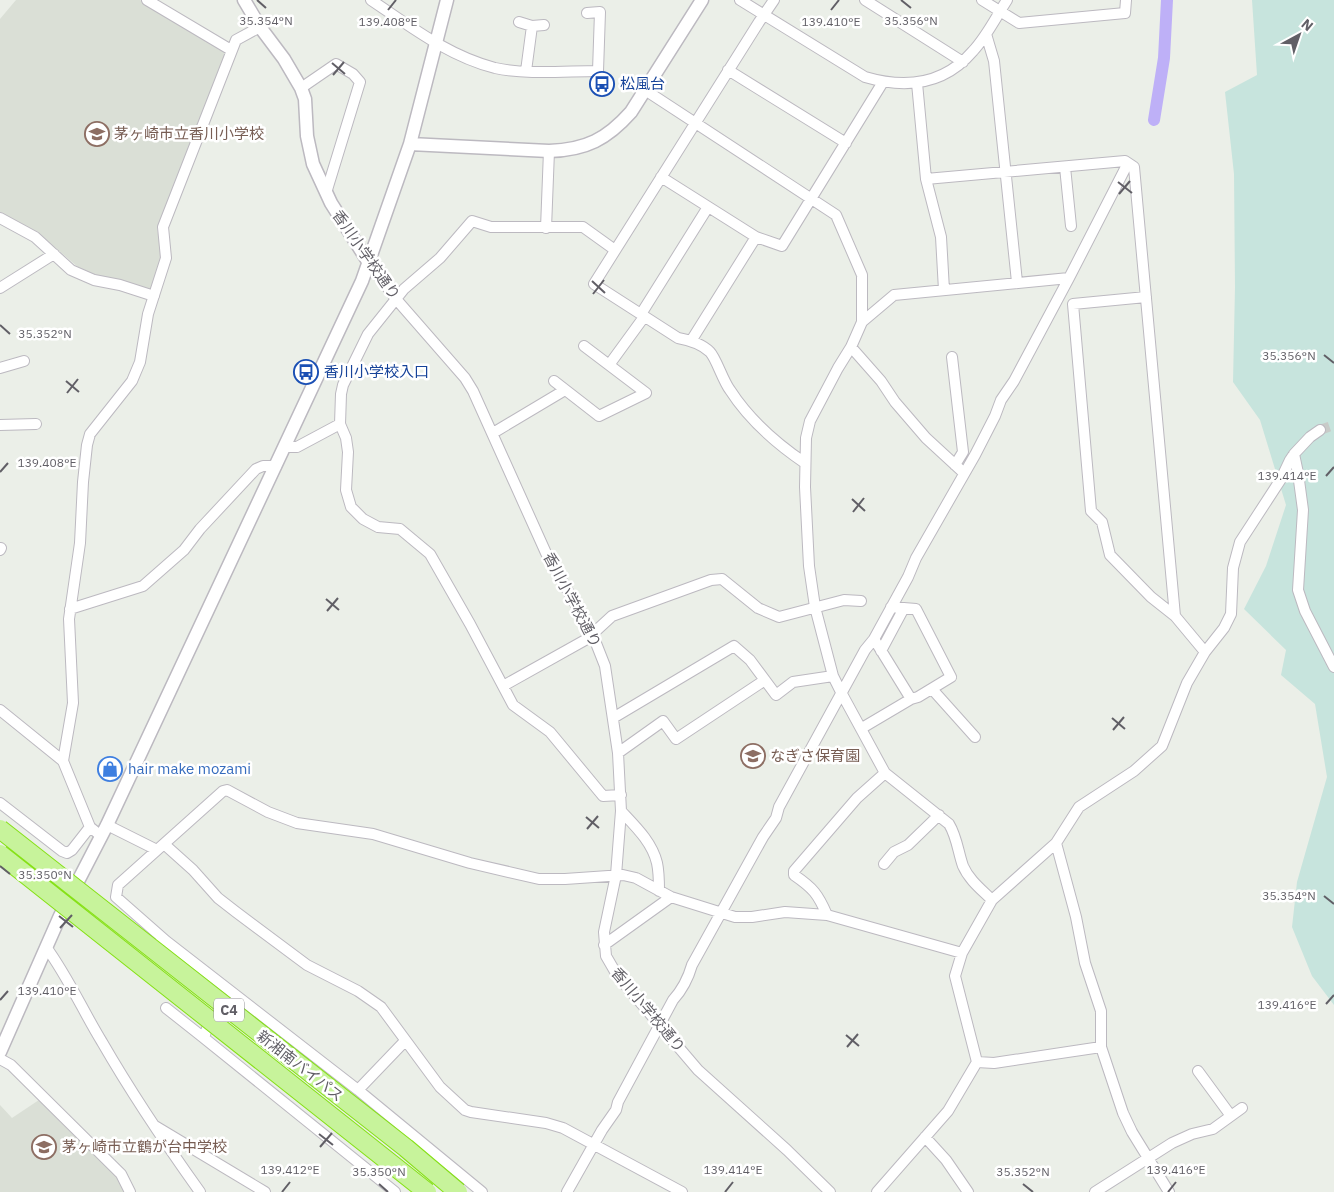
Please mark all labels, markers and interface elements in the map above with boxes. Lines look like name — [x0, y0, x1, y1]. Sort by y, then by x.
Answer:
north arrow — [1274, 10, 1324, 60]
text: 35.354°N — [239, 13, 293, 28]
text: 35.356°N — [884, 13, 938, 28]
text: 139.408°E — [358, 14, 418, 29]
text: 139.410°E — [801, 14, 861, 29]
text: N — [1298, 15, 1317, 35]
bus stop icon: 松風台 — [589, 71, 615, 97]
place label: 松風台 — [620, 74, 665, 93]
school or university icon: 茅ヶ崎市立香川小学校 — [84, 121, 110, 147]
place label: 茅ヶ崎市立香川小学校 — [114, 124, 264, 143]
street label: 香川小学校通り — [329, 206, 404, 303]
text: 35.352°N — [18, 326, 72, 341]
text: 35.356°N — [1262, 348, 1316, 363]
bus stop icon: 香川小学校入口 — [293, 359, 319, 385]
place label: 香川小学校入口 — [324, 362, 429, 381]
text: 139.408°E — [17, 455, 77, 470]
text: 139.414°E — [1257, 468, 1317, 483]
street label: 香川小学校通り — [539, 549, 605, 651]
school or university icon: なぎさ保育園 — [740, 743, 766, 769]
place label: なぎさ保育園 — [770, 746, 860, 765]
shop icon: hair make mozami — [97, 756, 123, 782]
place label: hair make mozami — [128, 759, 251, 778]
text: 35.350°N — [18, 867, 72, 882]
text: 35.354°N — [1262, 888, 1316, 903]
street label: 香川小学校通り — [607, 963, 689, 1056]
text: 139.410°E — [17, 983, 77, 998]
text: 139.416°E — [1257, 997, 1317, 1012]
road number: C4 — [214, 998, 244, 1022]
street label: 新湘南バイパス — [253, 1026, 347, 1105]
school or university icon: 茅ヶ崎市立鶴が台中学校 — [31, 1134, 57, 1160]
place label: 茅ヶ崎市立鶴が台中学校 — [62, 1137, 227, 1156]
text: 139.412°E — [260, 1162, 320, 1177]
text: 139.414°E — [703, 1162, 763, 1177]
text: 139.416°E — [1146, 1162, 1206, 1177]
text: 35.350°N — [352, 1164, 406, 1179]
text: 35.352°N — [996, 1164, 1050, 1179]

